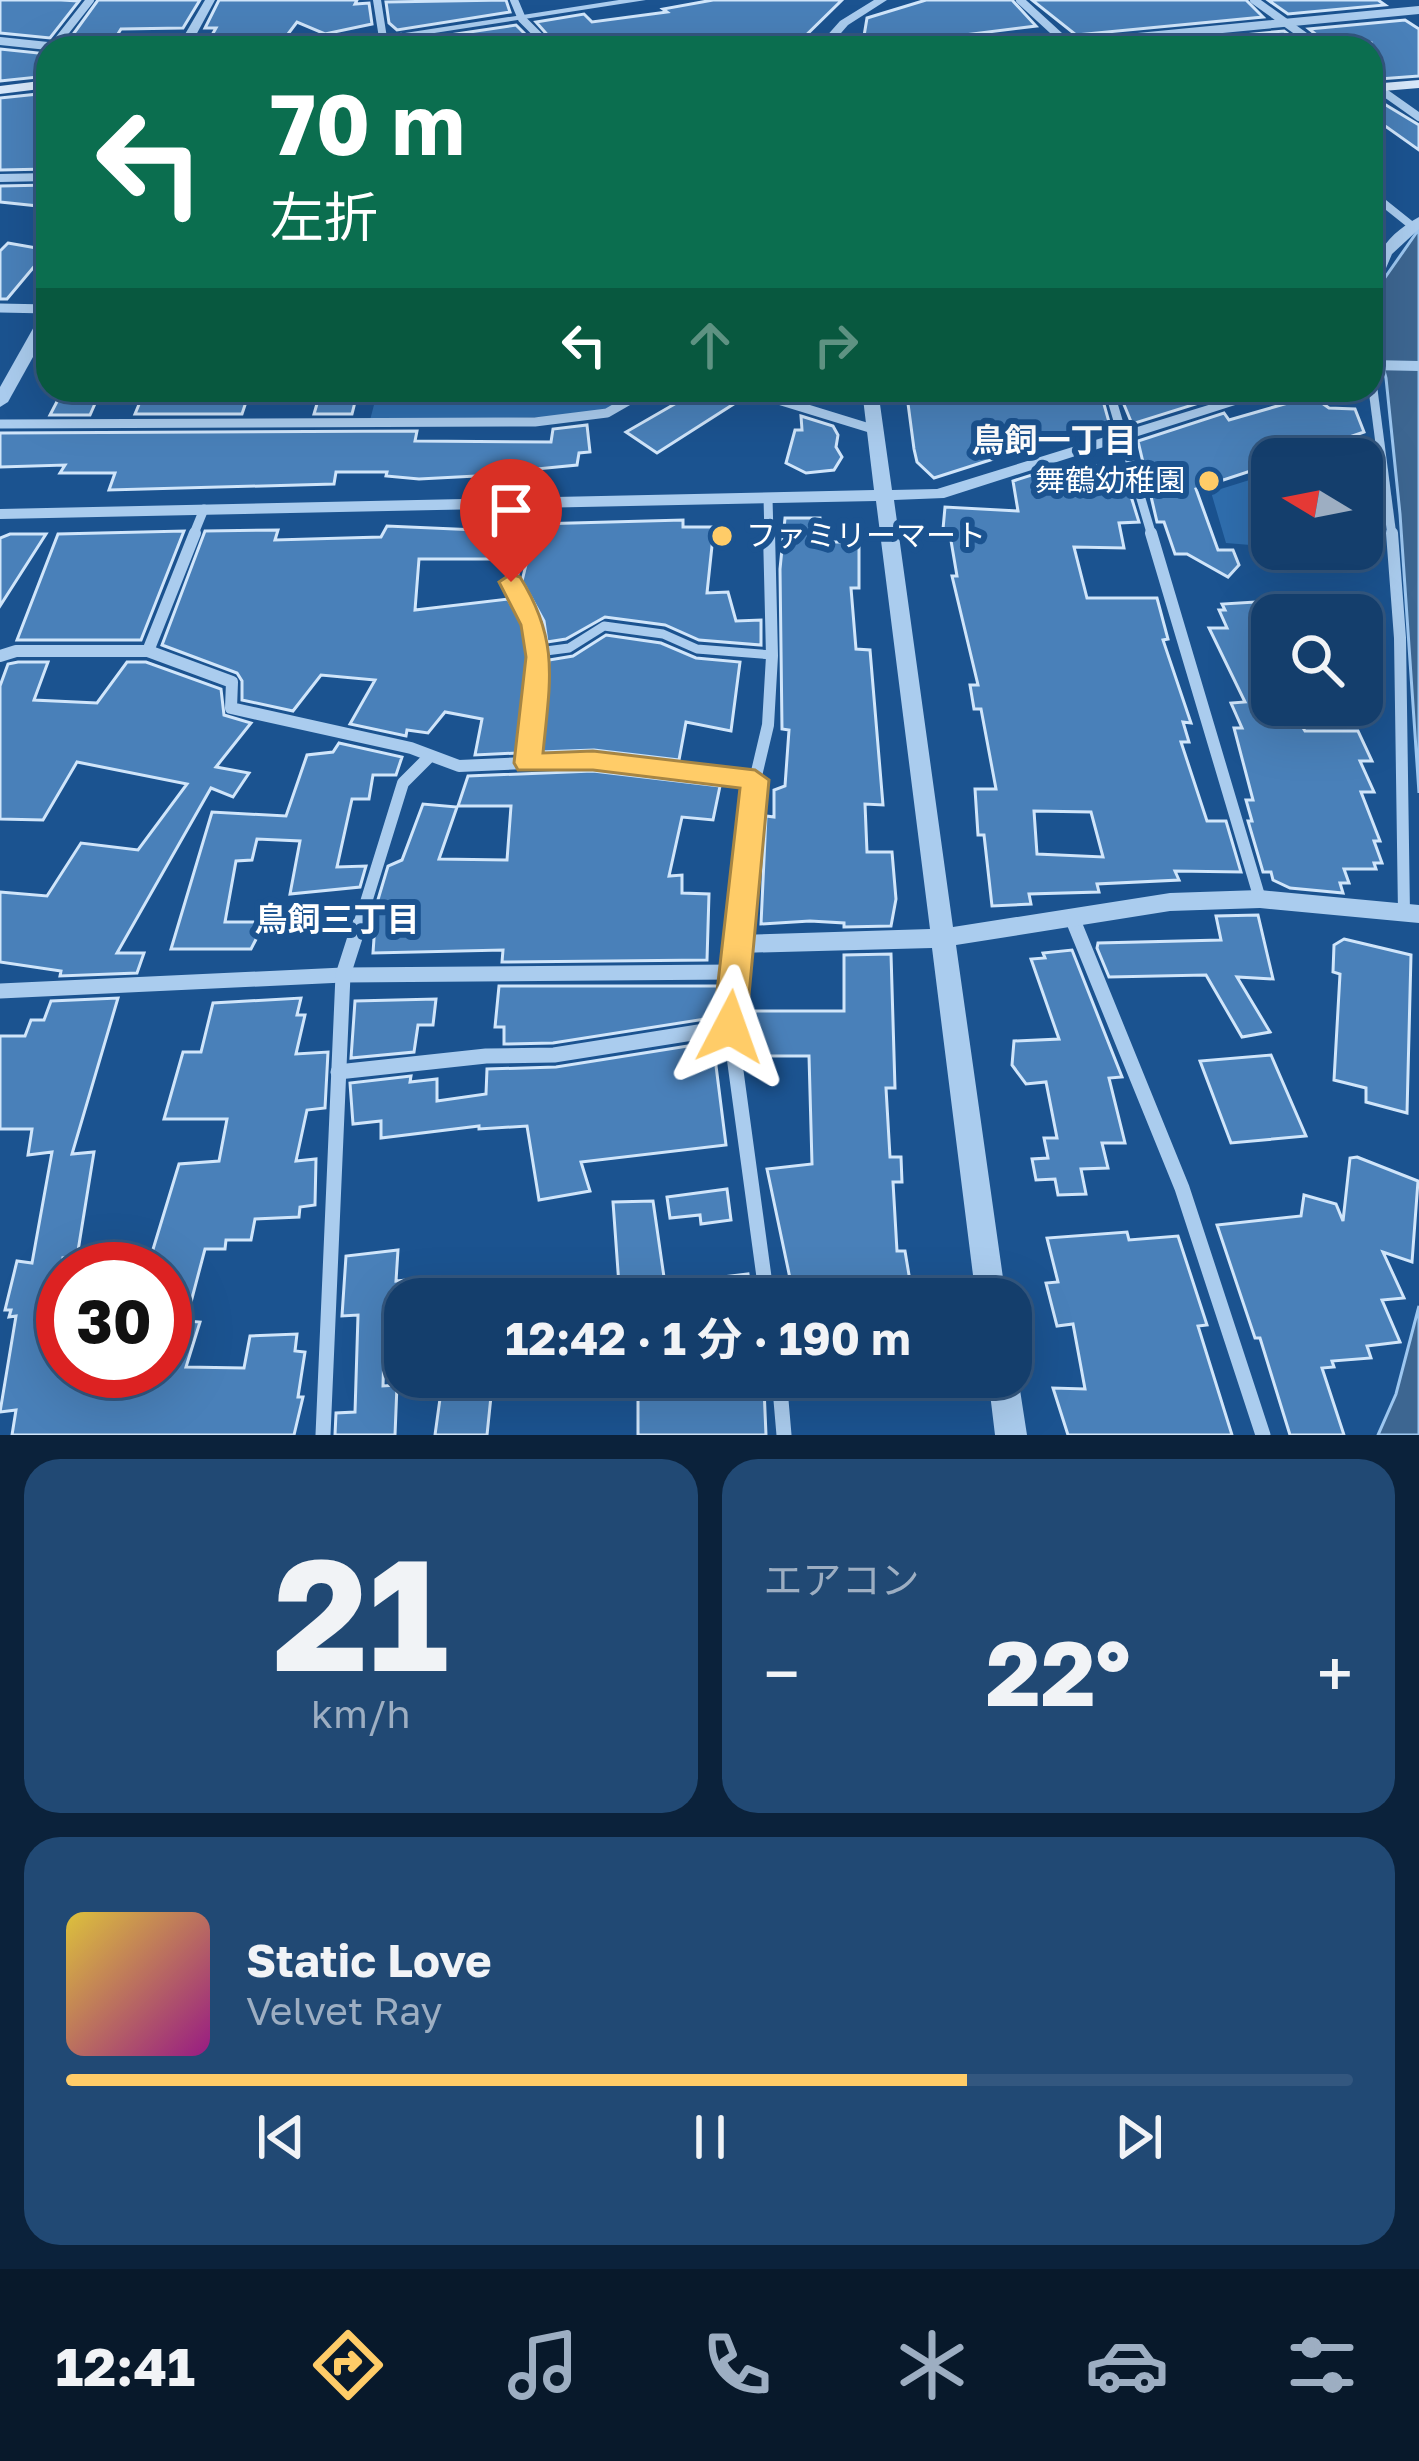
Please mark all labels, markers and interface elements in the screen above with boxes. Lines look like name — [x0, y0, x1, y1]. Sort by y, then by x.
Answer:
text: 70 m — [270, 73, 465, 173]
icon: left — [72, 84, 228, 240]
text: 左折 — [270, 184, 378, 249]
icon: left — [551, 312, 617, 378]
icon: ahead — [677, 312, 743, 378]
icon: right — [803, 312, 869, 378]
district label: 鳥飼一丁目 — [972, 420, 1137, 459]
north arrow — [1251, 438, 1383, 570]
map controls — [1251, 438, 1383, 726]
pin — [460, 459, 562, 582]
place label: 舞鶴幼稚園 — [1035, 462, 1185, 498]
marker: 舞鶴幼稚園 — [1196, 468, 1222, 494]
icon: arrive — [478, 477, 544, 543]
place label: ファミリーマート — [746, 517, 986, 553]
marker: ファミリーマート — [709, 523, 735, 549]
button: search — [1251, 594, 1383, 726]
district label: 鳥飼三丁目 — [255, 899, 420, 938]
position arrow — [667, 964, 793, 1090]
speed limit sign: 30 — [36, 1242, 192, 1398]
text: 12:42 · 1 分 · 190 m — [505, 1311, 911, 1365]
text: 21 — [273, 1518, 449, 1705]
text: エアコン — [764, 1556, 920, 1603]
text: 22° — [986, 1618, 1131, 1726]
text: − — [764, 1633, 800, 1713]
text: + — [1317, 1633, 1353, 1713]
text: km/h — [311, 1690, 410, 1737]
text: Static Love — [246, 1933, 492, 1987]
text: Velvet Ray — [246, 1987, 442, 2034]
icon: previous — [248, 2104, 314, 2170]
icon: pause — [677, 2104, 743, 2170]
icon: next — [1106, 2104, 1172, 2170]
icon: directions — [306, 2323, 390, 2407]
icon: music — [501, 2323, 585, 2407]
icon: phone — [695, 2323, 779, 2407]
icon: climate — [890, 2323, 974, 2407]
icon: car — [1085, 2323, 1169, 2407]
icon: filters — [1280, 2323, 1364, 2407]
text: 12:41 — [55, 2333, 195, 2398]

